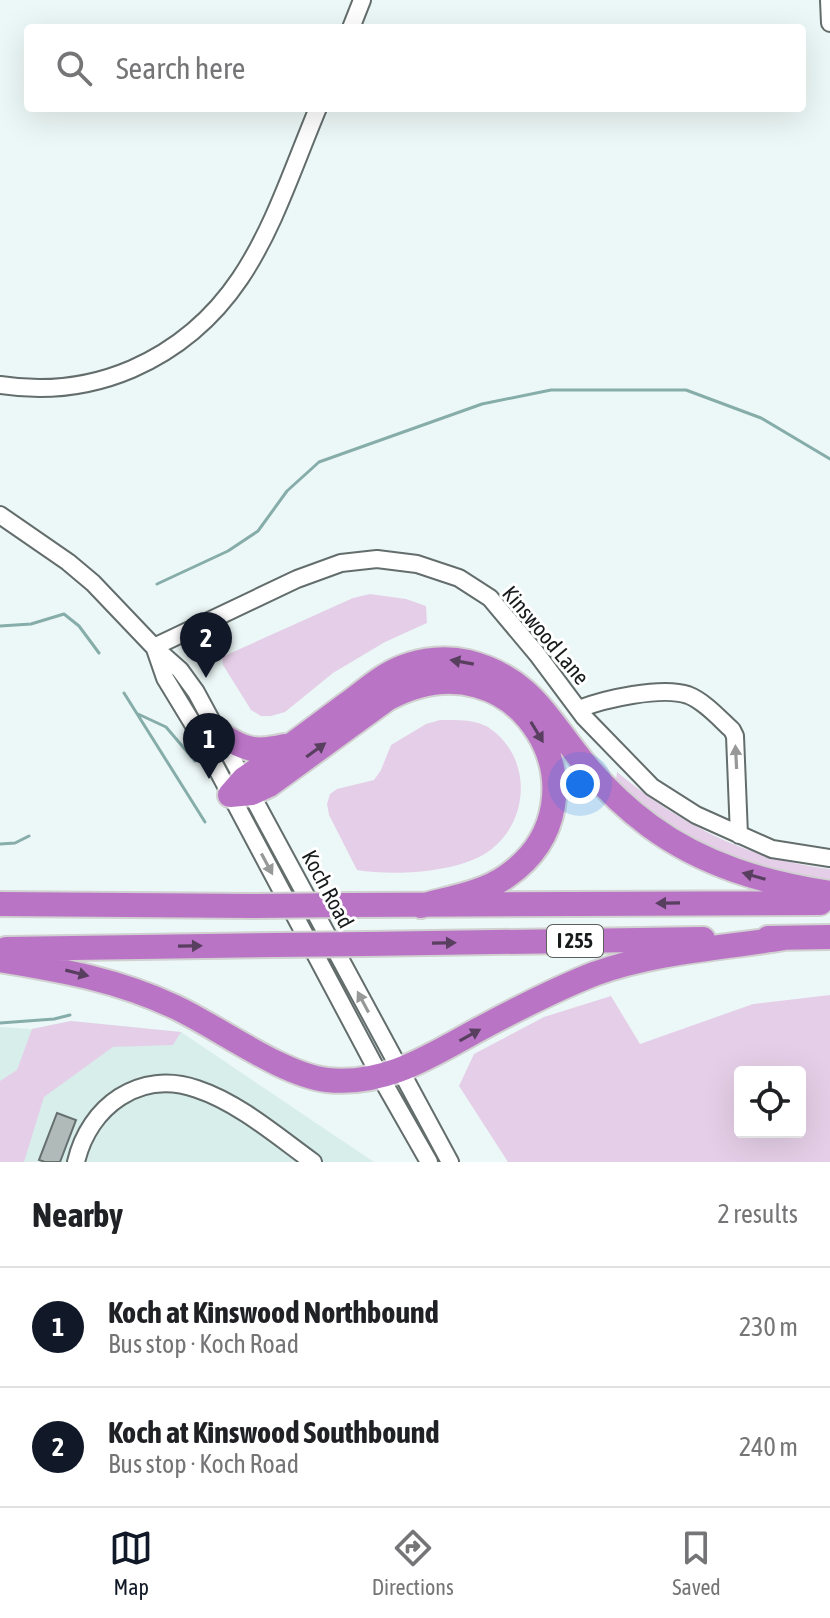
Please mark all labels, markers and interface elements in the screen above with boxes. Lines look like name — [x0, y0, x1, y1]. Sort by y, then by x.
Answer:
search box — [24, 24, 806, 112]
icon: search — [52, 46, 96, 90]
text: Search here — [116, 51, 245, 85]
street label: Kinswood Lane — [497, 580, 595, 690]
pin: 2 — [180, 612, 232, 678]
one-way arrow — [449, 655, 474, 667]
pin: 1 — [183, 713, 235, 779]
one-way arrow — [530, 721, 544, 743]
one-way arrow — [306, 743, 327, 759]
one-way arrow — [730, 744, 743, 769]
your location — [560, 764, 600, 804]
street label: Koch Road — [297, 846, 359, 932]
one-way arrow — [260, 853, 274, 875]
one-way arrow — [741, 869, 765, 882]
one-way arrow — [655, 897, 680, 909]
road number: I 255 — [547, 925, 603, 957]
one-way arrow — [432, 936, 457, 949]
one-way arrow — [178, 940, 203, 952]
one-way arrow — [64, 967, 89, 980]
one-way arrow — [357, 990, 370, 1013]
one-way arrow — [459, 1028, 481, 1042]
map controls — [734, 1066, 806, 1138]
button: locate — [734, 1066, 806, 1138]
text: Nearby — [32, 1195, 123, 1234]
text: 2 results — [717, 1199, 798, 1229]
text: Koch at Kinswood Northbound — [108, 1295, 439, 1329]
text: 1 — [52, 1312, 64, 1342]
text: 230 m — [739, 1312, 798, 1342]
text: Bus stop · Koch Road — [108, 1329, 299, 1359]
text: Koch at Kinswood Southbound — [108, 1415, 440, 1449]
text: 2 — [52, 1432, 64, 1462]
text: 240 m — [739, 1432, 798, 1462]
text: Bus stop · Koch Road — [108, 1449, 299, 1479]
tab: Map — [109, 1526, 153, 1600]
tab: Directions — [372, 1526, 454, 1600]
tab: Saved — [672, 1526, 721, 1600]

